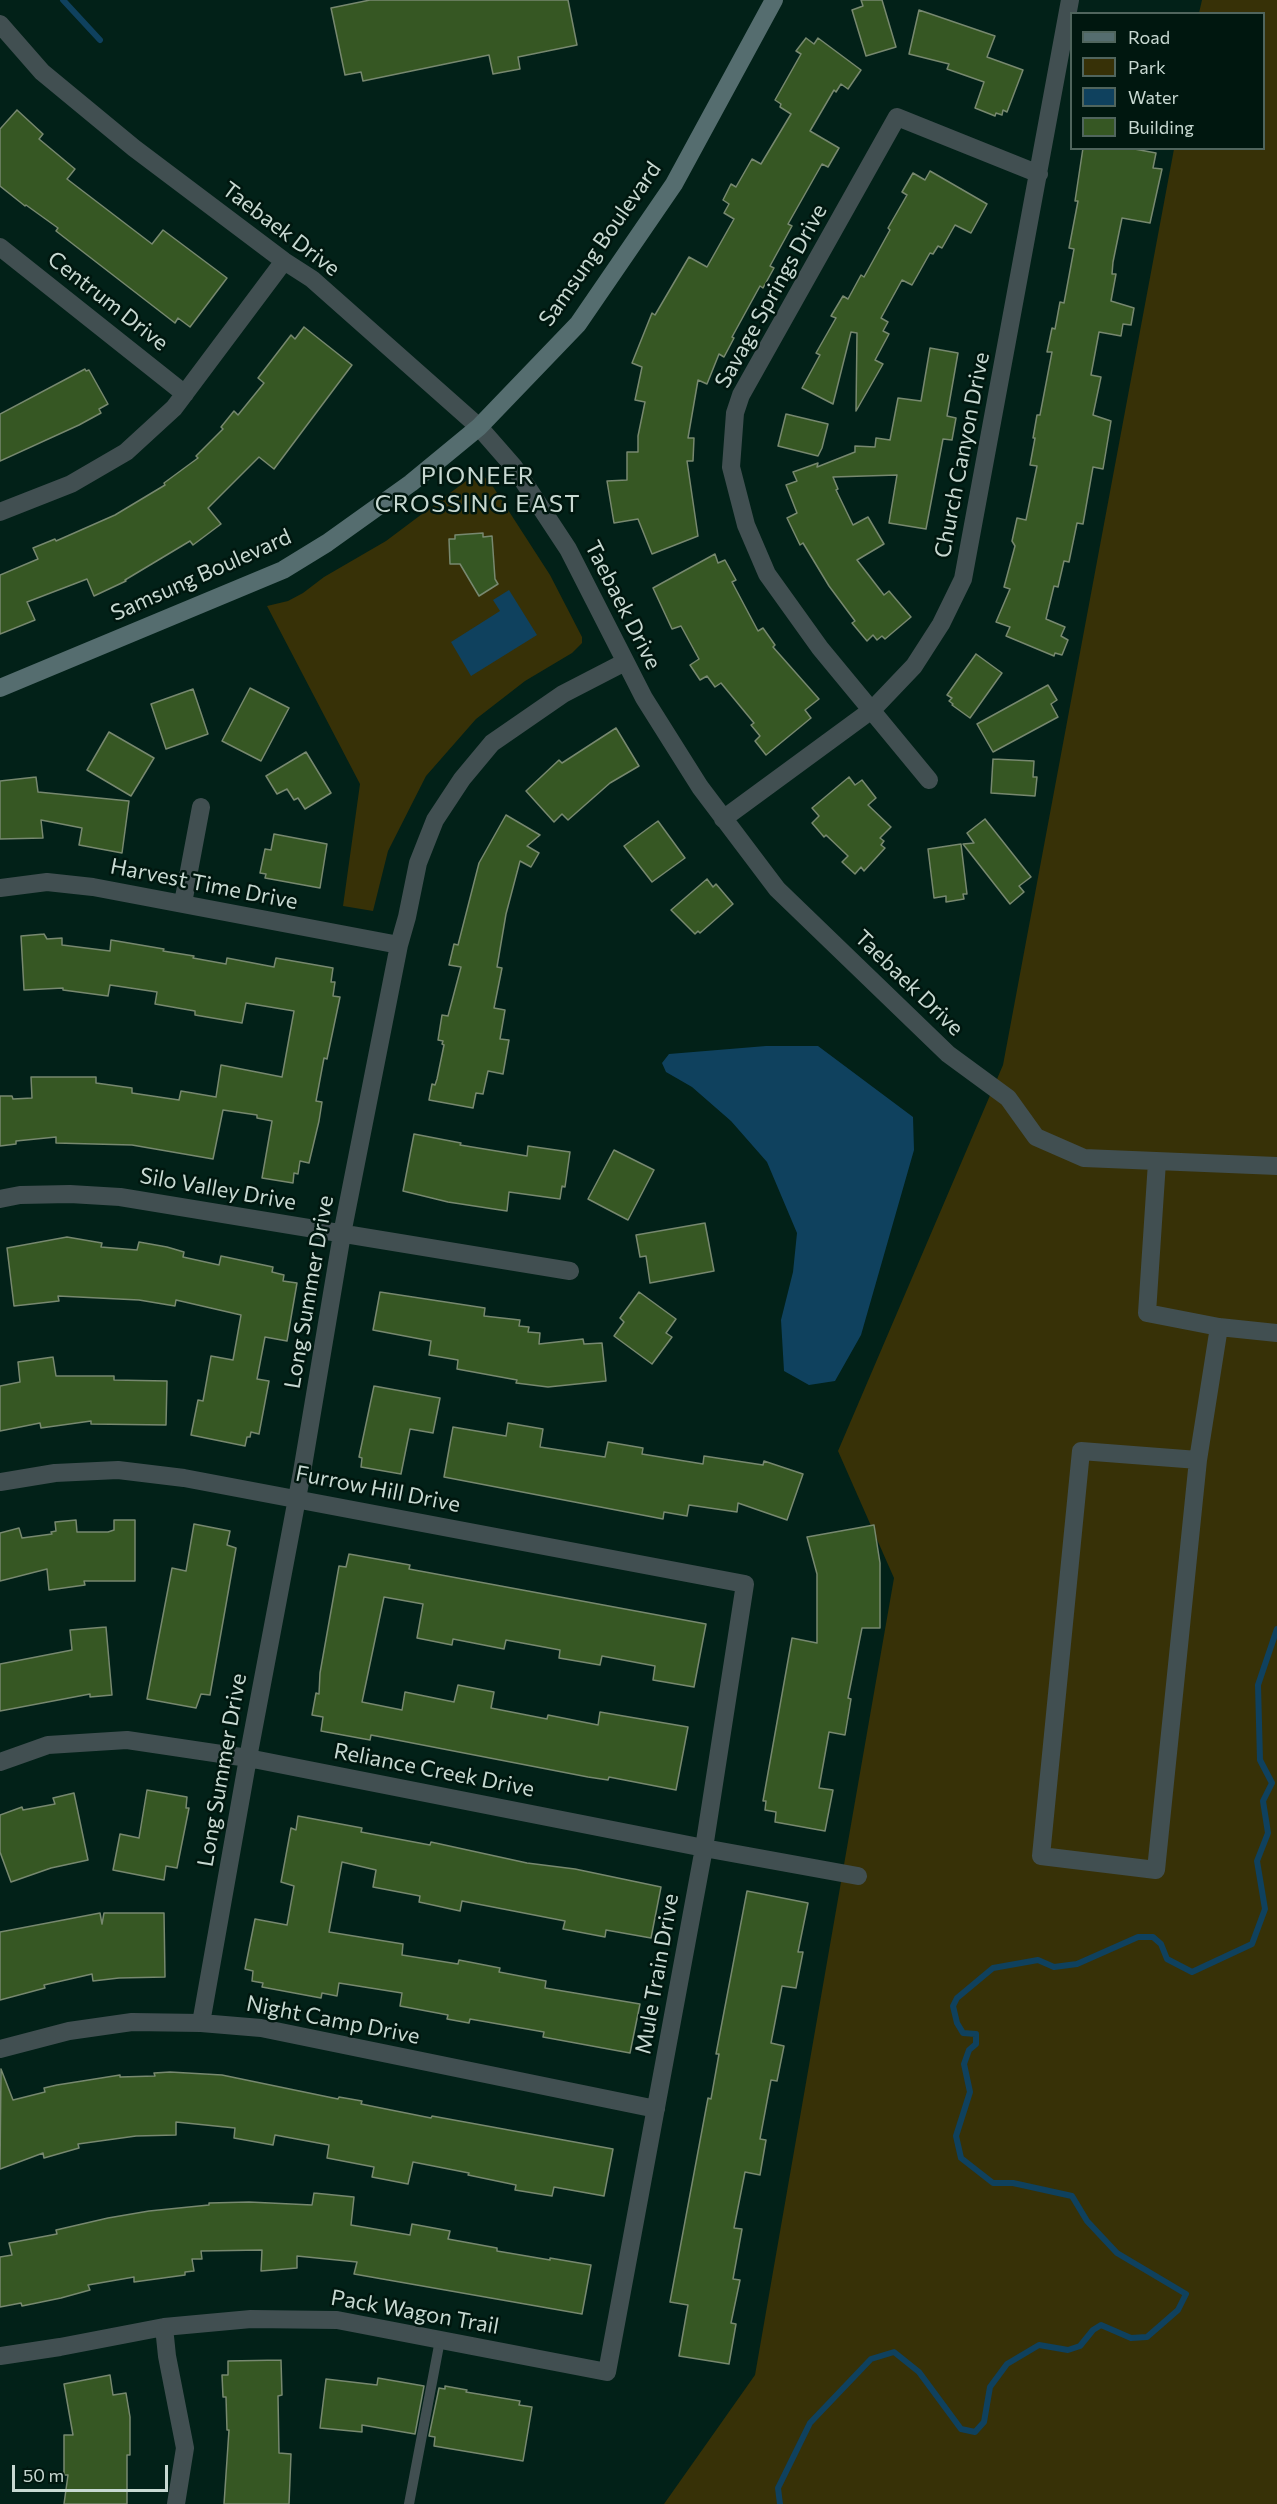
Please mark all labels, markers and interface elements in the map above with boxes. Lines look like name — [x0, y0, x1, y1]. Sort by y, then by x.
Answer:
legend — [1070, 12, 1265, 150]
text: Road — [1128, 26, 1170, 48]
text: Park — [1128, 56, 1166, 78]
text: Water — [1128, 86, 1179, 108]
text: Building — [1128, 116, 1194, 138]
street label: Samsung Boulevard — [533, 157, 667, 331]
street label: Taebaek Drive — [217, 176, 345, 282]
street label: Savage Springs Drive — [709, 199, 833, 393]
street label: Centrum Drive — [42, 246, 174, 356]
street label: Church Canyon Drive — [929, 350, 995, 560]
district label: PIONEER CROSSING EAST — [375, 462, 581, 518]
street label: Samsung Boulevard — [107, 523, 295, 627]
street label: Taebaek Drive — [579, 536, 667, 674]
street label: Harvest Time Drive — [108, 853, 300, 915]
street label: Taebaek Drive — [849, 925, 969, 1041]
street label: Silo Valley Drive — [138, 1162, 298, 1216]
street label: Long Summer Drive — [279, 1193, 339, 1391]
street label: Furrow Hill Drive — [293, 1460, 463, 1518]
street label: Long Summer Drive — [192, 1671, 252, 1869]
street label: Reliance Creek Drive — [332, 1738, 536, 1802]
street label: Mule Train Drive — [630, 1892, 684, 2056]
street label: Night Camp Drive — [244, 1990, 422, 2050]
street label: Pack Wagon Trail — [329, 2284, 501, 2340]
scale bar — [15, 2453, 171, 2491]
text: 50 m — [23, 2464, 64, 2486]

